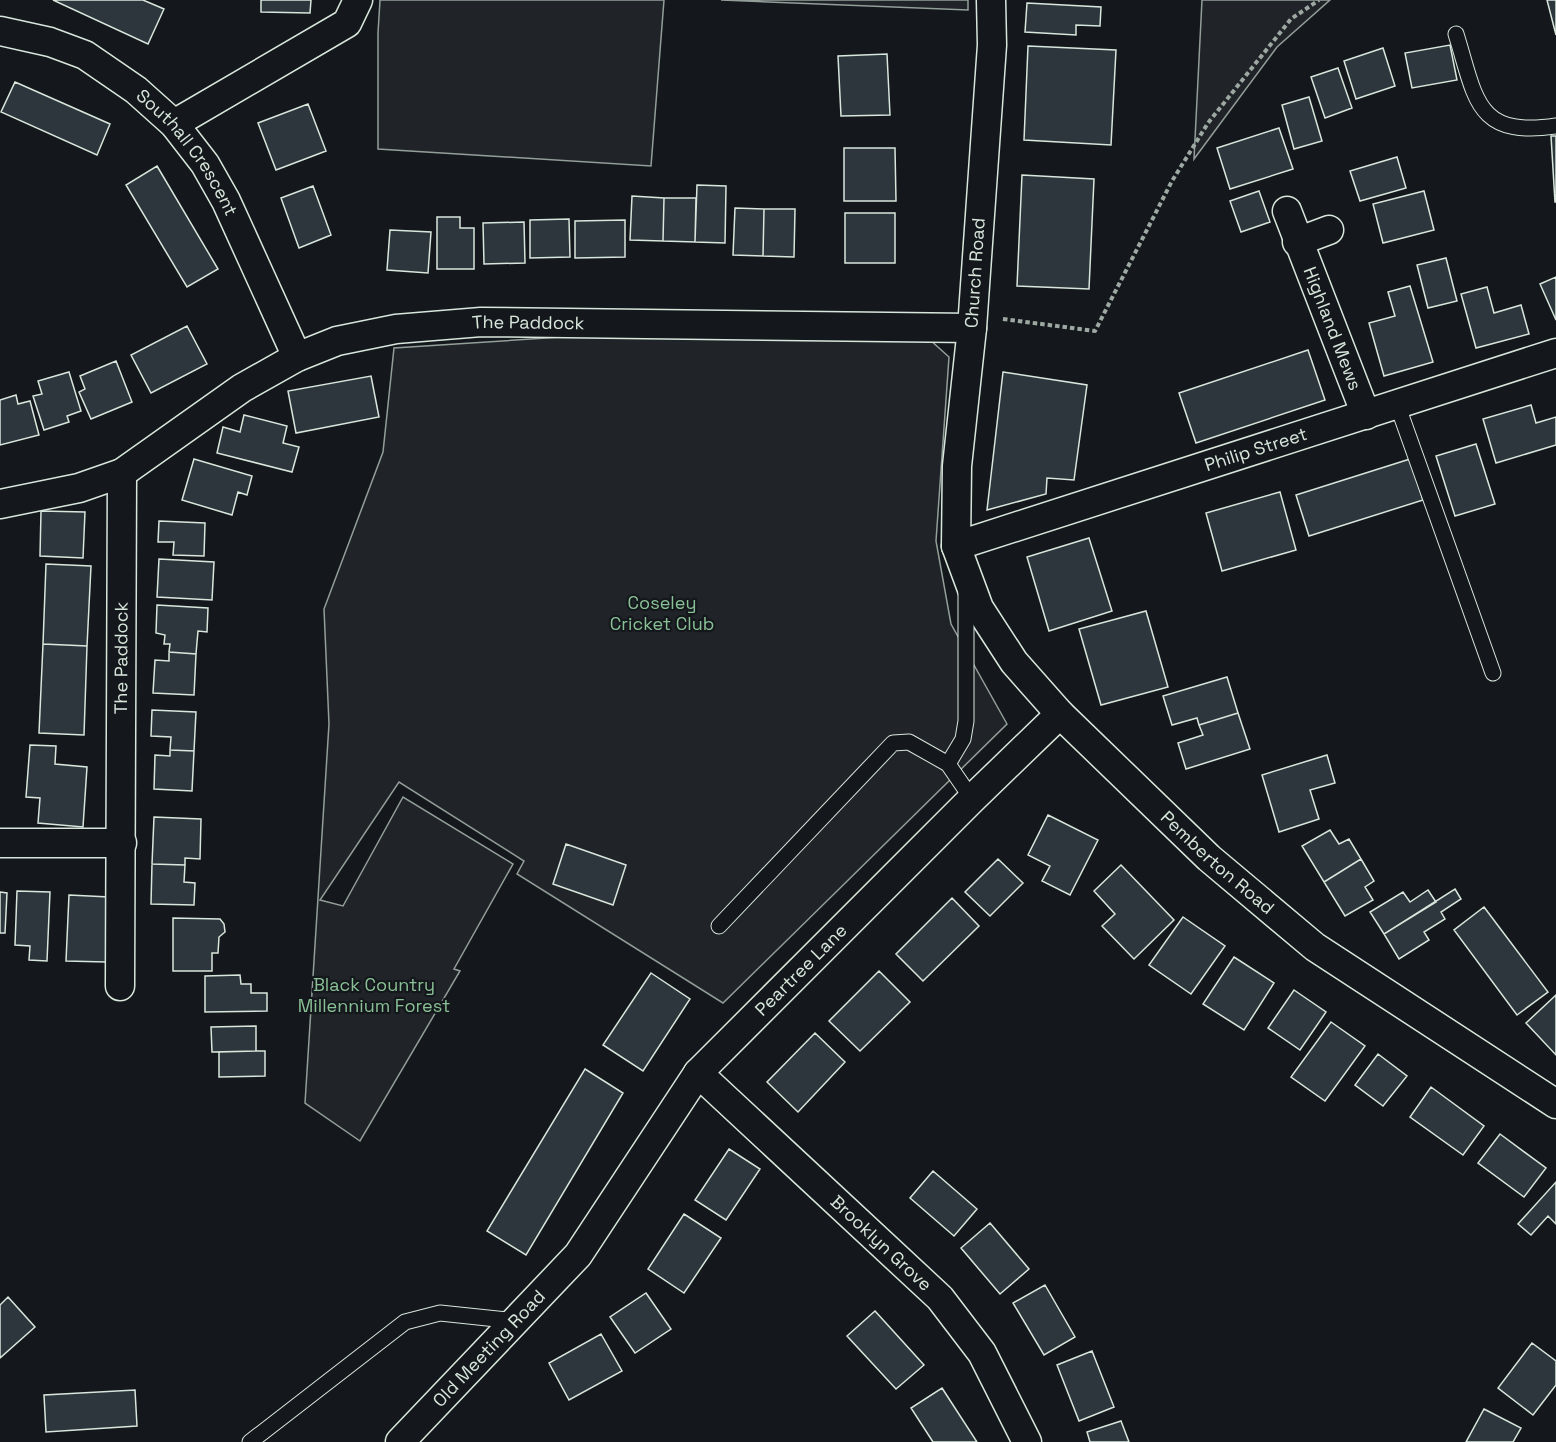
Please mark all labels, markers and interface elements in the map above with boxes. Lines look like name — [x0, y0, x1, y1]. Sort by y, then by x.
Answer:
street label: Southall Crescent — [132, 84, 243, 219]
street label: Church Road — [959, 217, 990, 329]
street label: Highland Mews — [1299, 263, 1367, 393]
street label: The Paddock — [471, 310, 585, 334]
street label: Philip Street — [1202, 422, 1310, 476]
park label: Coseley Cricket Club — [610, 591, 714, 635]
street label: The Paddock — [109, 601, 132, 714]
street label: Pemberton Road — [1156, 806, 1279, 919]
street label: Peartree Lane — [750, 919, 852, 1020]
park label: Black Country Millennium Forest — [298, 973, 450, 1017]
street label: Brooklyn Grove — [826, 1190, 937, 1296]
street label: Old Meeting Road — [427, 1285, 550, 1412]

